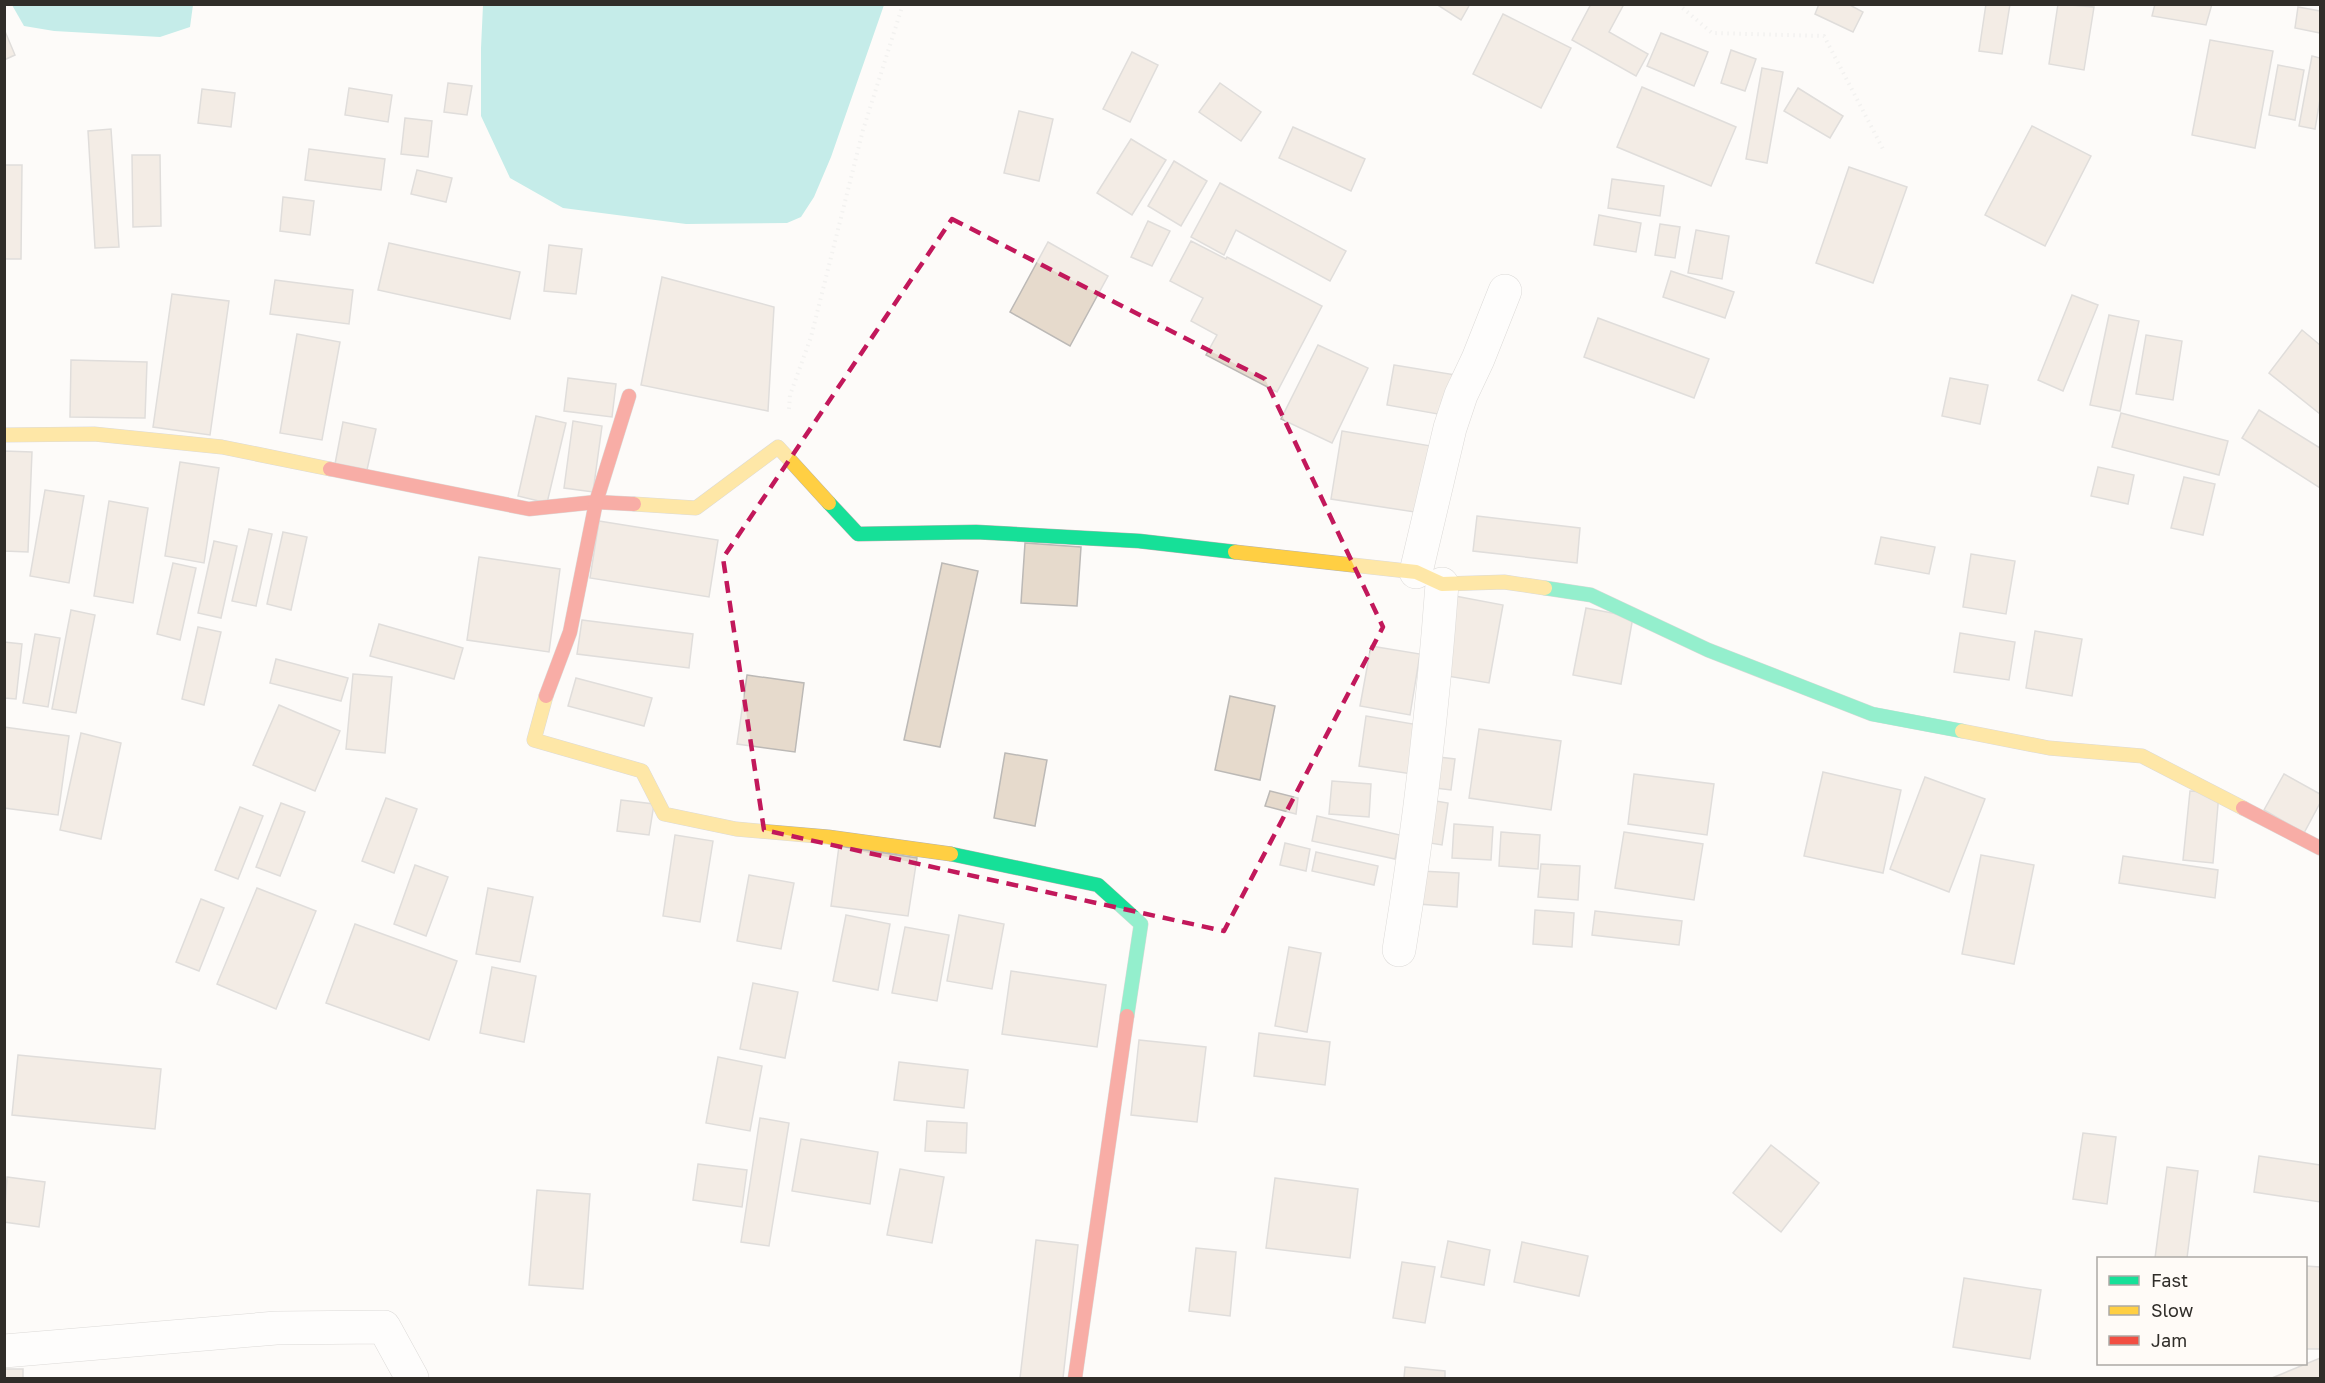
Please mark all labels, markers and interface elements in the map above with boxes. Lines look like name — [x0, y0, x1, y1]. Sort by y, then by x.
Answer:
legend — [2097, 1257, 2307, 1365]
text: Fast — [2151, 1269, 2188, 1291]
text: Slow — [2151, 1299, 2194, 1321]
text: Jam — [2151, 1329, 2187, 1351]

